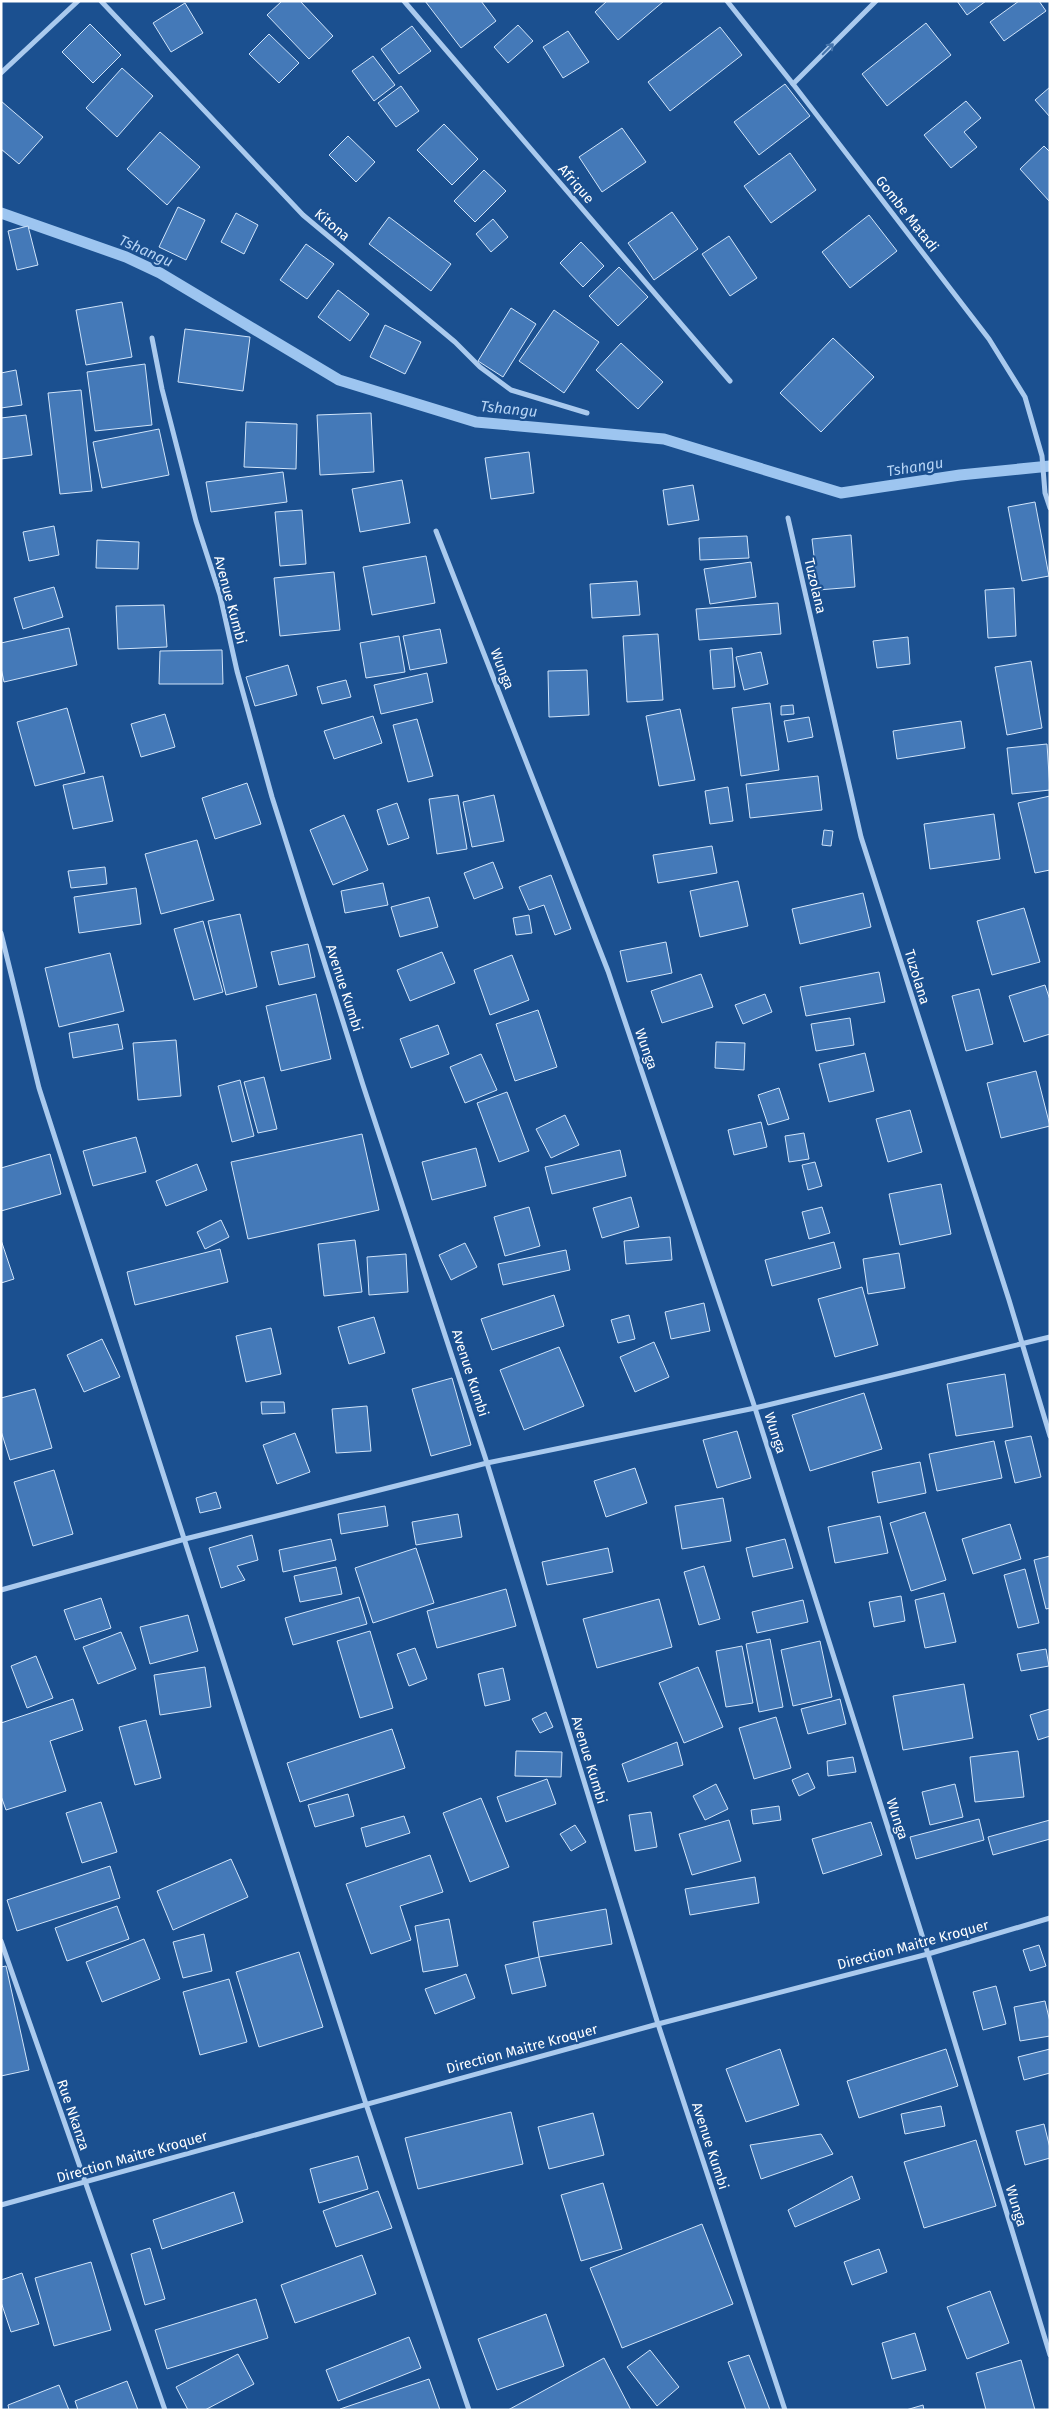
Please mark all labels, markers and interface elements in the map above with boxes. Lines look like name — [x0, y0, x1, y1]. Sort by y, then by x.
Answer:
one-way arrow — [821, 43, 834, 55]
street label: Afrique — [554, 161, 598, 207]
street label: Gombe Matadi — [872, 172, 942, 256]
street label: Kitona — [311, 205, 353, 245]
water label: Tshangu — [116, 231, 176, 271]
water label: Tshangu — [480, 397, 538, 421]
water label: Tshangu — [885, 454, 945, 480]
street label: Avenue Kumbi — [210, 554, 250, 646]
street label: Tuzolana — [800, 557, 830, 615]
street label: Wunga — [486, 646, 518, 692]
street label: Avenue Kumbi — [322, 942, 366, 1034]
street label: Tuzolana — [901, 947, 933, 1007]
street label: Wunga — [631, 1026, 661, 1072]
street label: Avenue Kumbi — [448, 1327, 492, 1419]
street label: Wunga — [760, 1410, 790, 1456]
street label: Avenue Kumbi — [568, 1714, 610, 1806]
street label: Wunga — [882, 1796, 912, 1842]
street label: Direction Maitre Kroquer — [835, 1916, 991, 1973]
street label: Direction Maitre Kroquer — [444, 2020, 600, 2077]
street label: Rue Nkanza — [53, 2077, 93, 2153]
street label: Avenue Kumbi — [688, 2100, 732, 2192]
street label: Direction Maitre Kroquer — [55, 2127, 210, 2187]
street label: Wunga — [1002, 2183, 1030, 2229]

